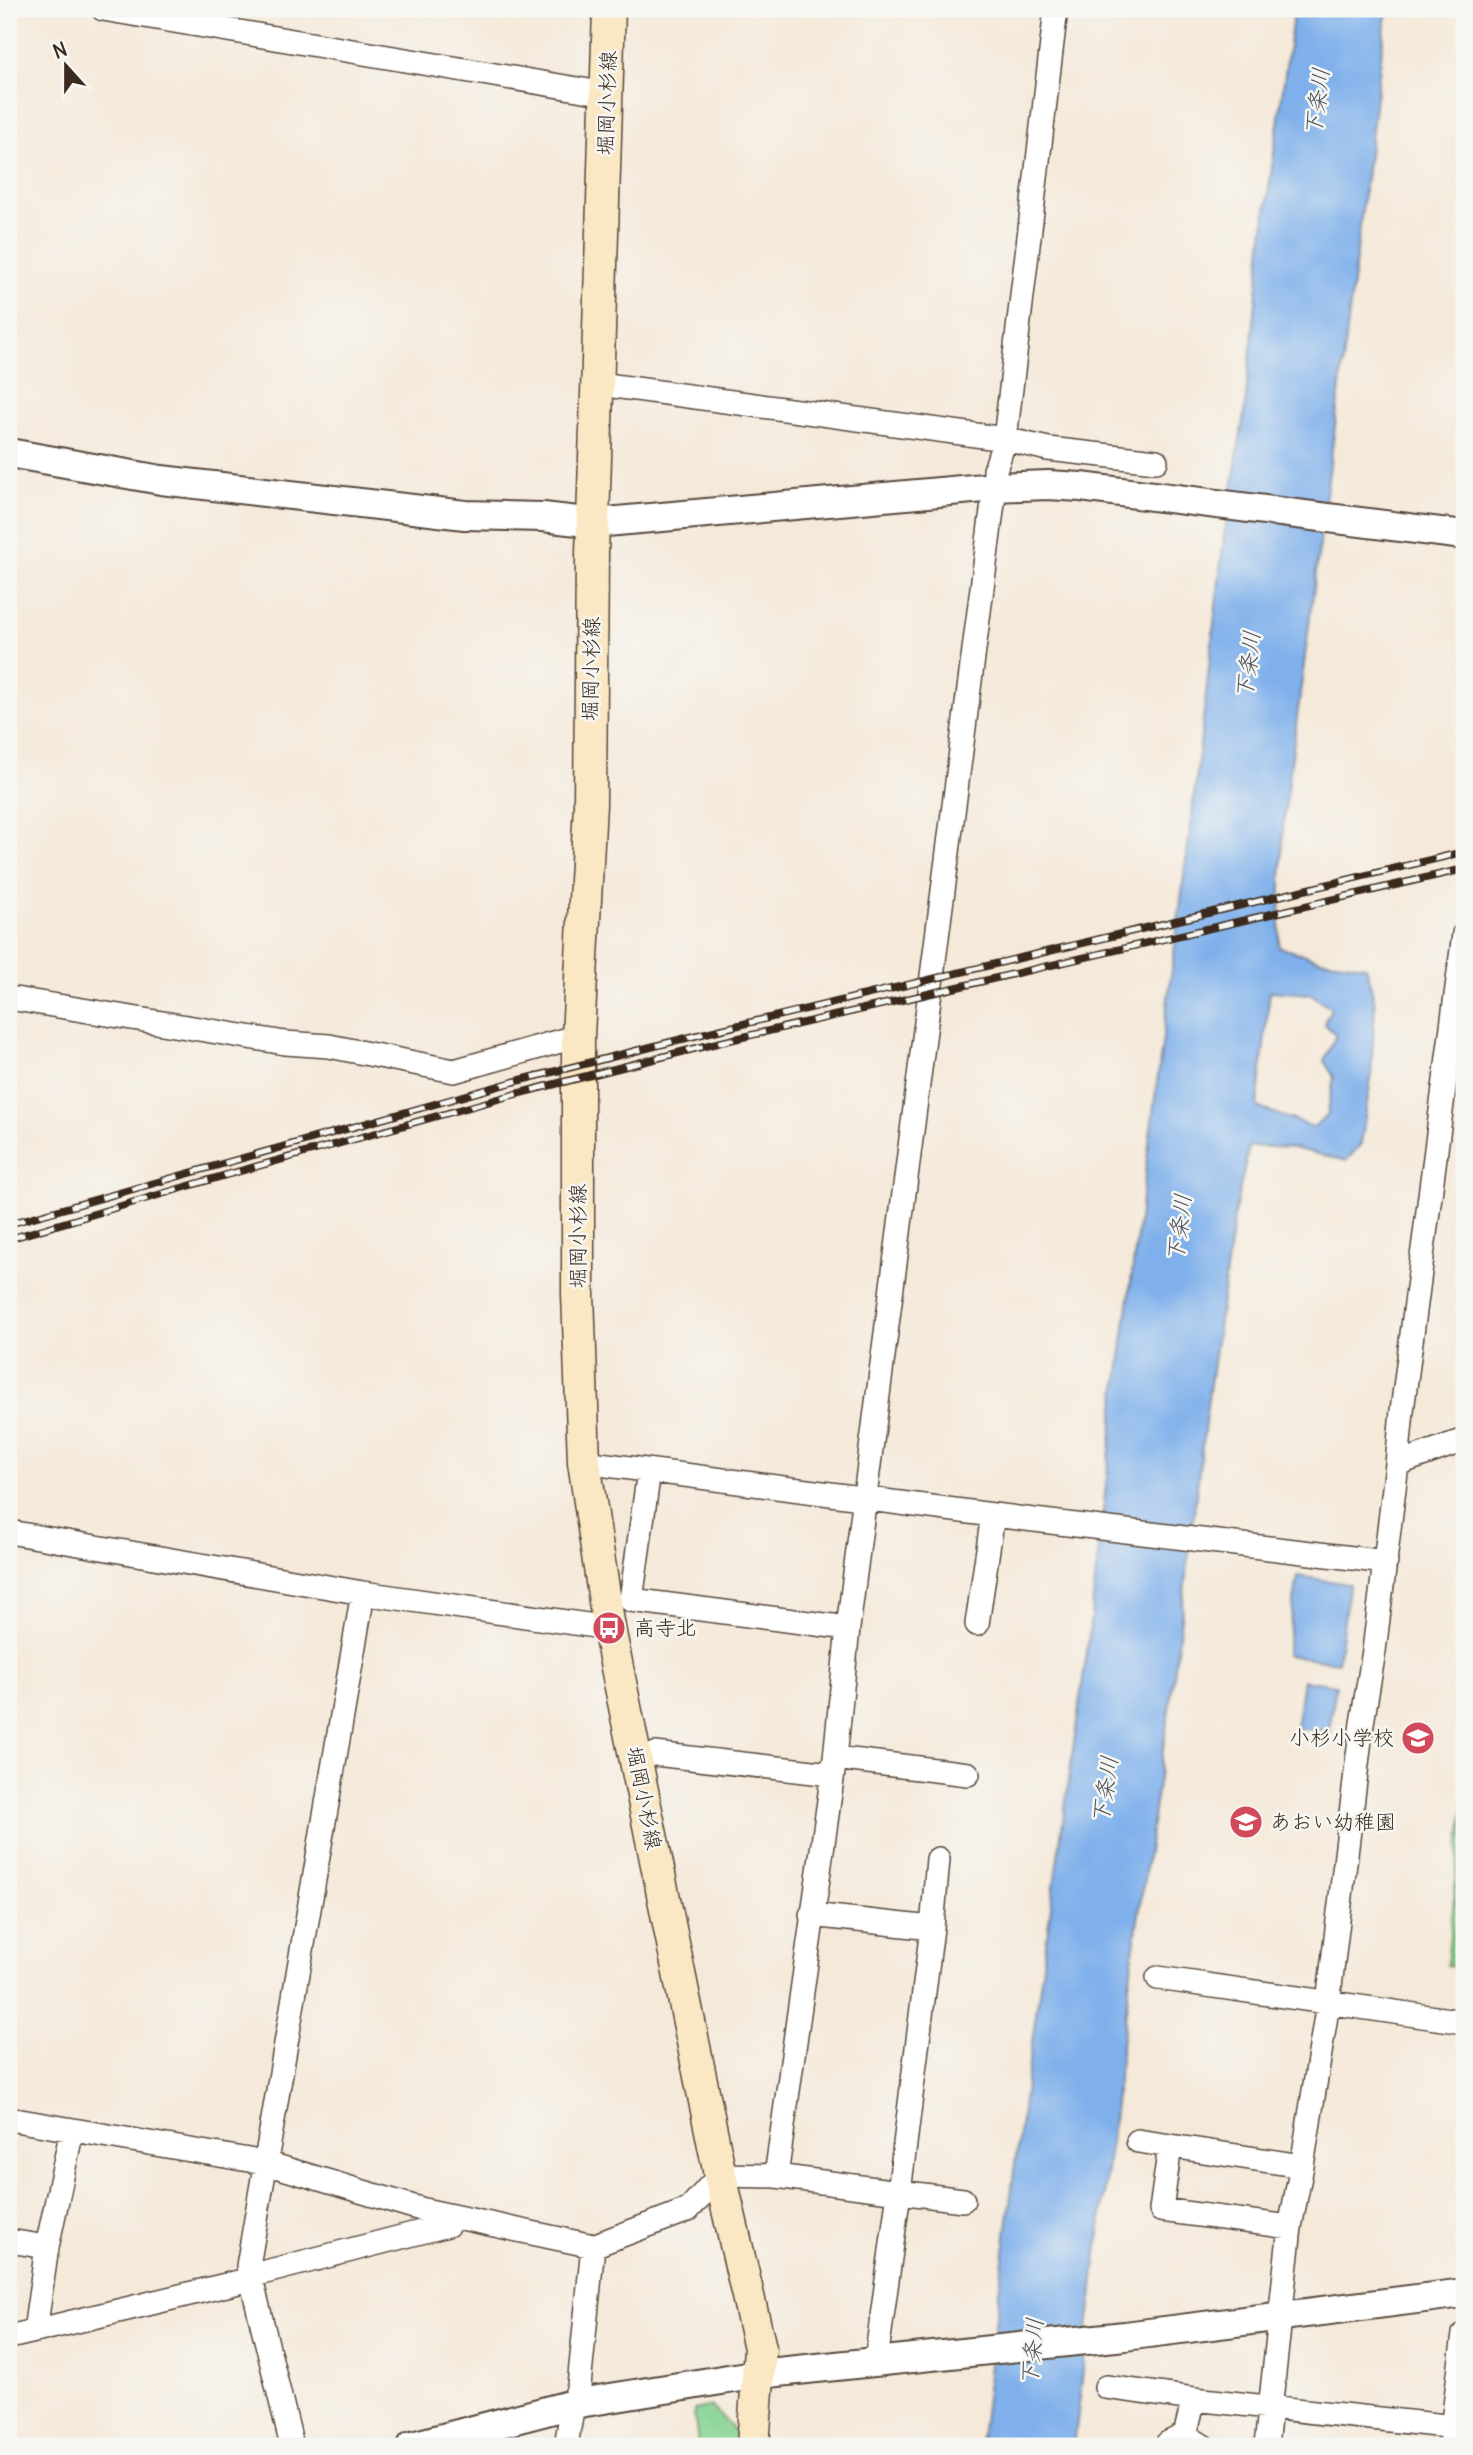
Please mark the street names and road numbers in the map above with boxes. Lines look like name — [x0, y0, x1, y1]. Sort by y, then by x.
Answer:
street label: 堀岡小杉線 — [591, 50, 622, 156]
street label: 堀岡小杉線 — [576, 616, 605, 722]
street label: 堀岡小杉線 — [564, 1184, 591, 1289]
street label: 堀岡小杉線 — [621, 1744, 668, 1852]

